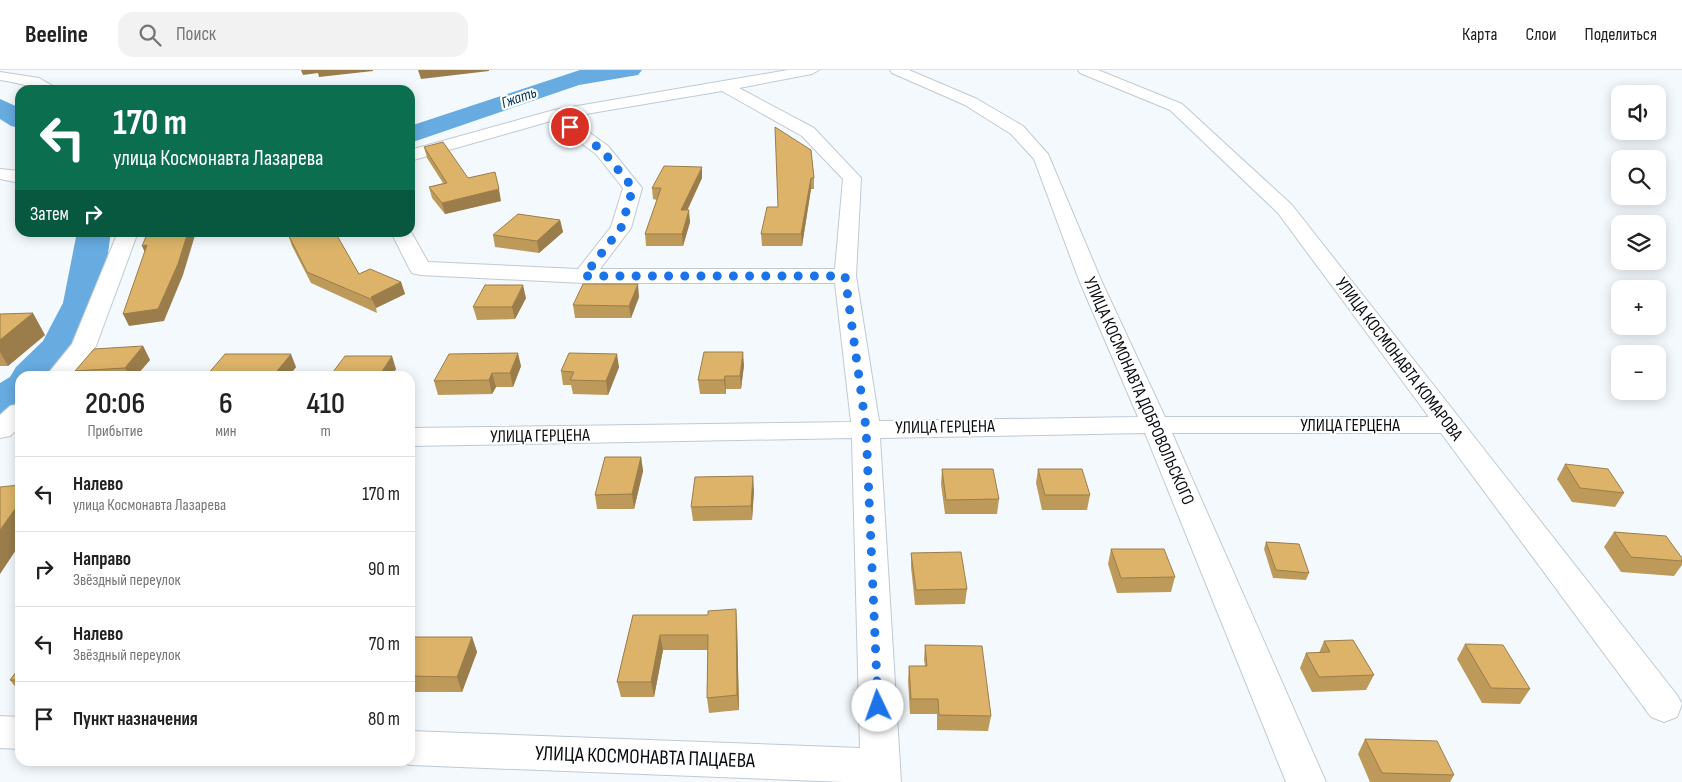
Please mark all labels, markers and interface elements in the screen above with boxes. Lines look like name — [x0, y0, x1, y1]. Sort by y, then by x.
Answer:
search box — [118, 12, 468, 57]
text: Beeline — [25, 20, 88, 49]
icon: search — [136, 21, 164, 49]
text: Поиск — [176, 23, 216, 46]
text: Карта — [1462, 24, 1498, 45]
text: Слои — [1526, 24, 1557, 45]
text: Поделиться — [1585, 24, 1657, 45]
water label: Гжать — [499, 83, 539, 113]
map controls — [1611, 85, 1666, 400]
button: sound — [1611, 85, 1666, 140]
text: 170 m — [113, 102, 187, 145]
icon: left — [30, 105, 95, 170]
pin — [549, 106, 591, 148]
icon: arrive — [556, 113, 584, 141]
text: улица Космонавта Лазарева — [113, 145, 324, 172]
button: search — [1611, 150, 1666, 205]
icon: right — [79, 200, 107, 228]
text: Затем — [30, 203, 69, 226]
button: layers — [1611, 215, 1666, 270]
street label: УЛИЦА КОСМОНАВТА КОМАРОВА — [1331, 273, 1467, 445]
street label: УЛИЦА КОСМОНАВТА ДОБРОВОЛЬСКОГО — [1079, 274, 1199, 508]
button: + — [1611, 280, 1666, 335]
button: − — [1611, 345, 1666, 400]
text: 20:06 — [85, 386, 145, 422]
text: 6 — [219, 386, 233, 422]
text: 410 — [306, 386, 345, 422]
street label: УЛИЦА ГЕРЦЕНА — [1300, 415, 1400, 436]
street label: УЛИЦА ГЕРЦЕНА — [895, 416, 995, 438]
text: Прибытие — [87, 422, 143, 441]
text: мин — [215, 422, 236, 441]
text: m — [321, 422, 331, 441]
street label: УЛИЦА ГЕРЦЕНА — [490, 425, 590, 447]
text: Налево — [73, 473, 123, 496]
icon: left — [30, 480, 58, 508]
text: 170 m — [362, 483, 400, 506]
text: улица Космонавта Лазарева — [73, 496, 226, 515]
text: Направо — [73, 548, 131, 571]
icon: right — [30, 555, 58, 583]
text: 90 m — [368, 558, 400, 581]
text: Звёздный переулок — [73, 571, 181, 590]
text: Налево — [73, 623, 123, 646]
icon: left — [30, 630, 58, 658]
text: 70 m — [369, 633, 400, 656]
text: Звёздный переулок — [73, 646, 181, 665]
position arrow — [851, 679, 903, 731]
icon: arrive — [30, 705, 58, 733]
text: Пункт назначения — [73, 708, 198, 731]
text: 80 m — [368, 708, 400, 731]
street label: УЛИЦА КОСМОНАВТА ПАЦАЕВА — [535, 741, 756, 773]

